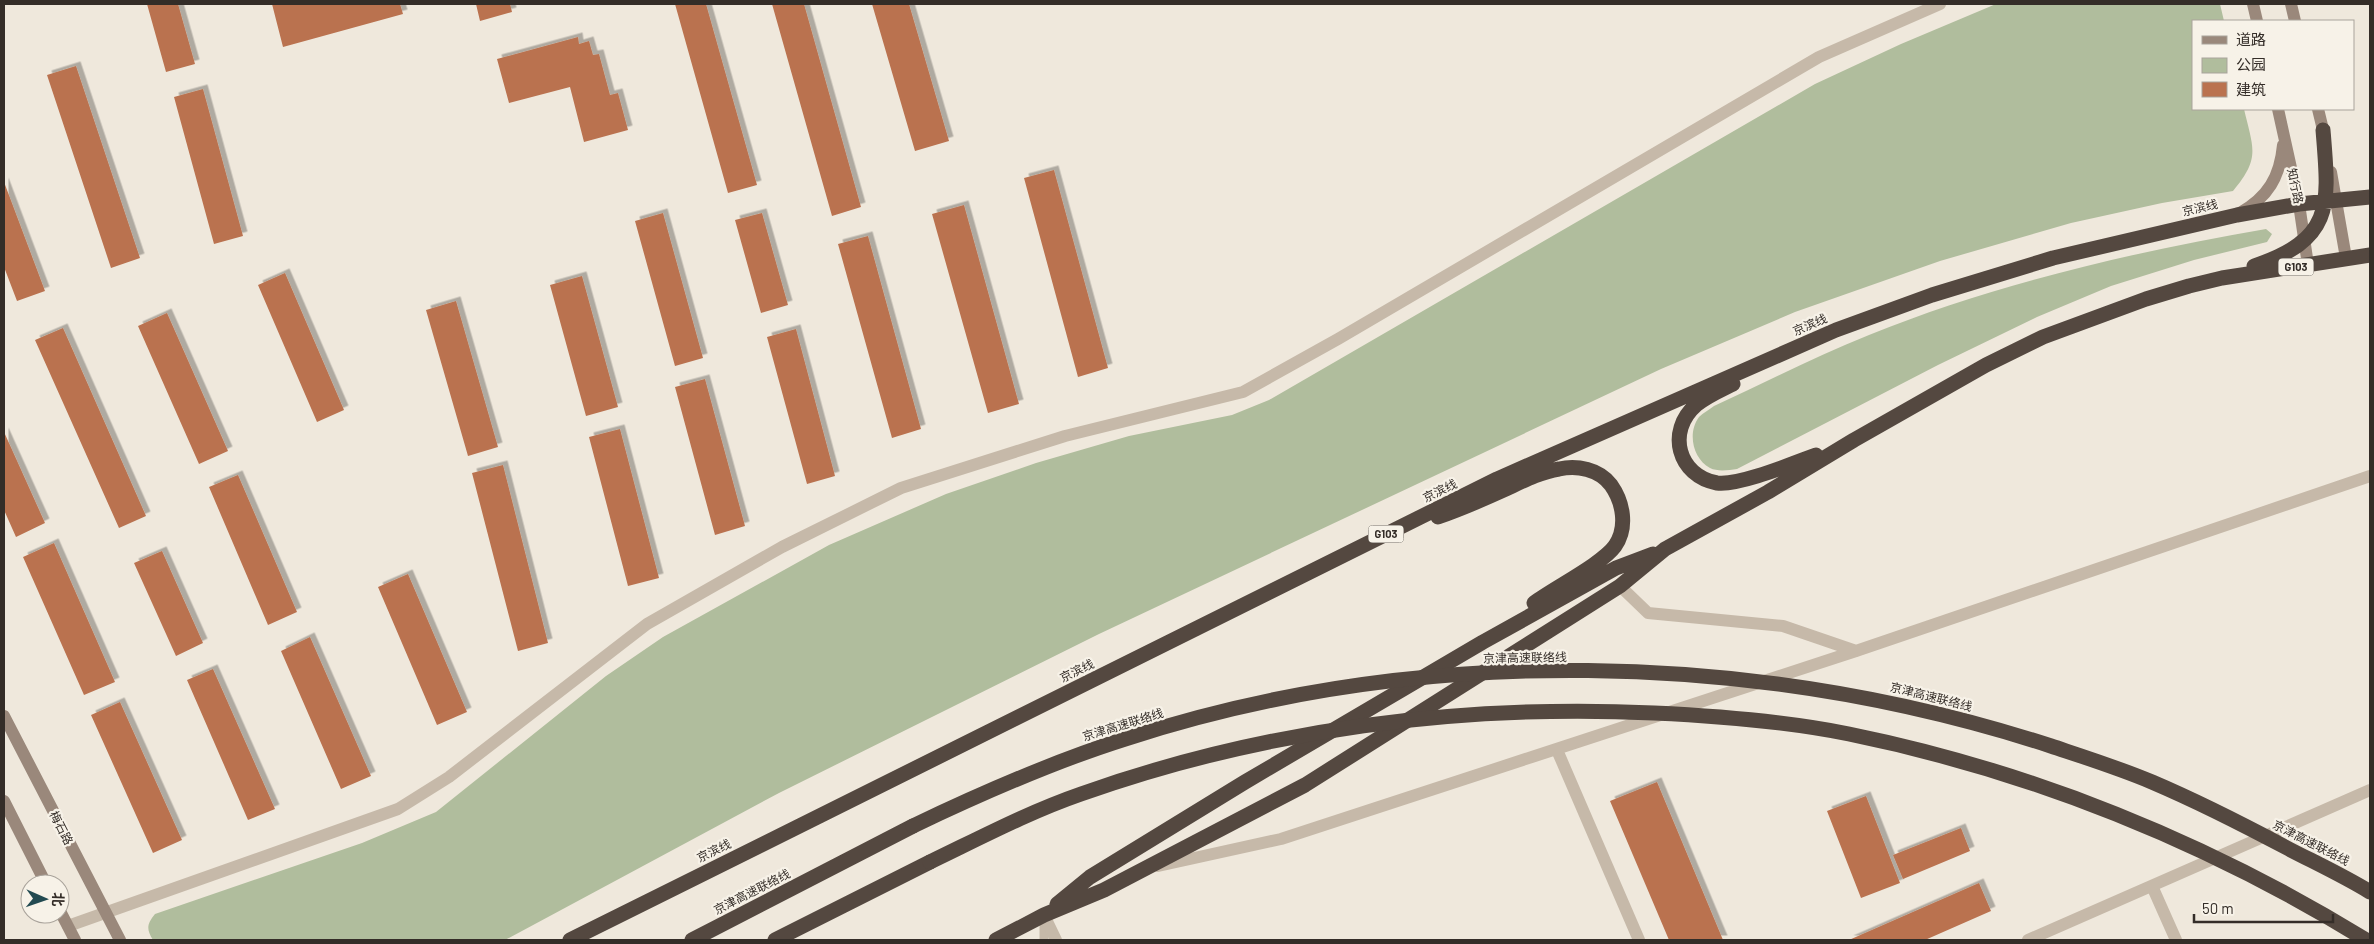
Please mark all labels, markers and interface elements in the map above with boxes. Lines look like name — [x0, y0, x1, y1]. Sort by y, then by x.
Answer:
legend — [2192, 20, 2354, 110]
text: 道路 — [2236, 30, 2266, 48]
text: 公园 — [2236, 55, 2266, 73]
text: 建筑 — [2236, 80, 2266, 98]
street label: 知行路 — [2285, 167, 2307, 205]
street label: 京滨线 — [2181, 196, 2219, 218]
road number: G103 — [2278, 258, 2314, 276]
street label: 京滨线 — [1790, 311, 1829, 338]
street label: 京滨线 — [1420, 476, 1459, 504]
road number: G103 — [1368, 526, 1404, 542]
street label: 京津高速联络线 — [1483, 649, 1567, 665]
street label: 京滨线 — [1057, 656, 1096, 684]
street label: 京津高速联络线 — [1889, 679, 1974, 713]
street label: 京津高速联络线 — [1080, 705, 1165, 743]
street label: 梅石路 — [47, 808, 76, 847]
street label: 京津高速联络线 — [2271, 817, 2352, 867]
street label: 京滨线 — [694, 836, 733, 864]
street label: 京津高速联络线 — [711, 866, 792, 916]
north arrow — [20, 874, 70, 924]
text: 北 — [50, 892, 67, 907]
scale bar — [2194, 892, 2333, 924]
text: 50 m — [2202, 899, 2234, 917]

